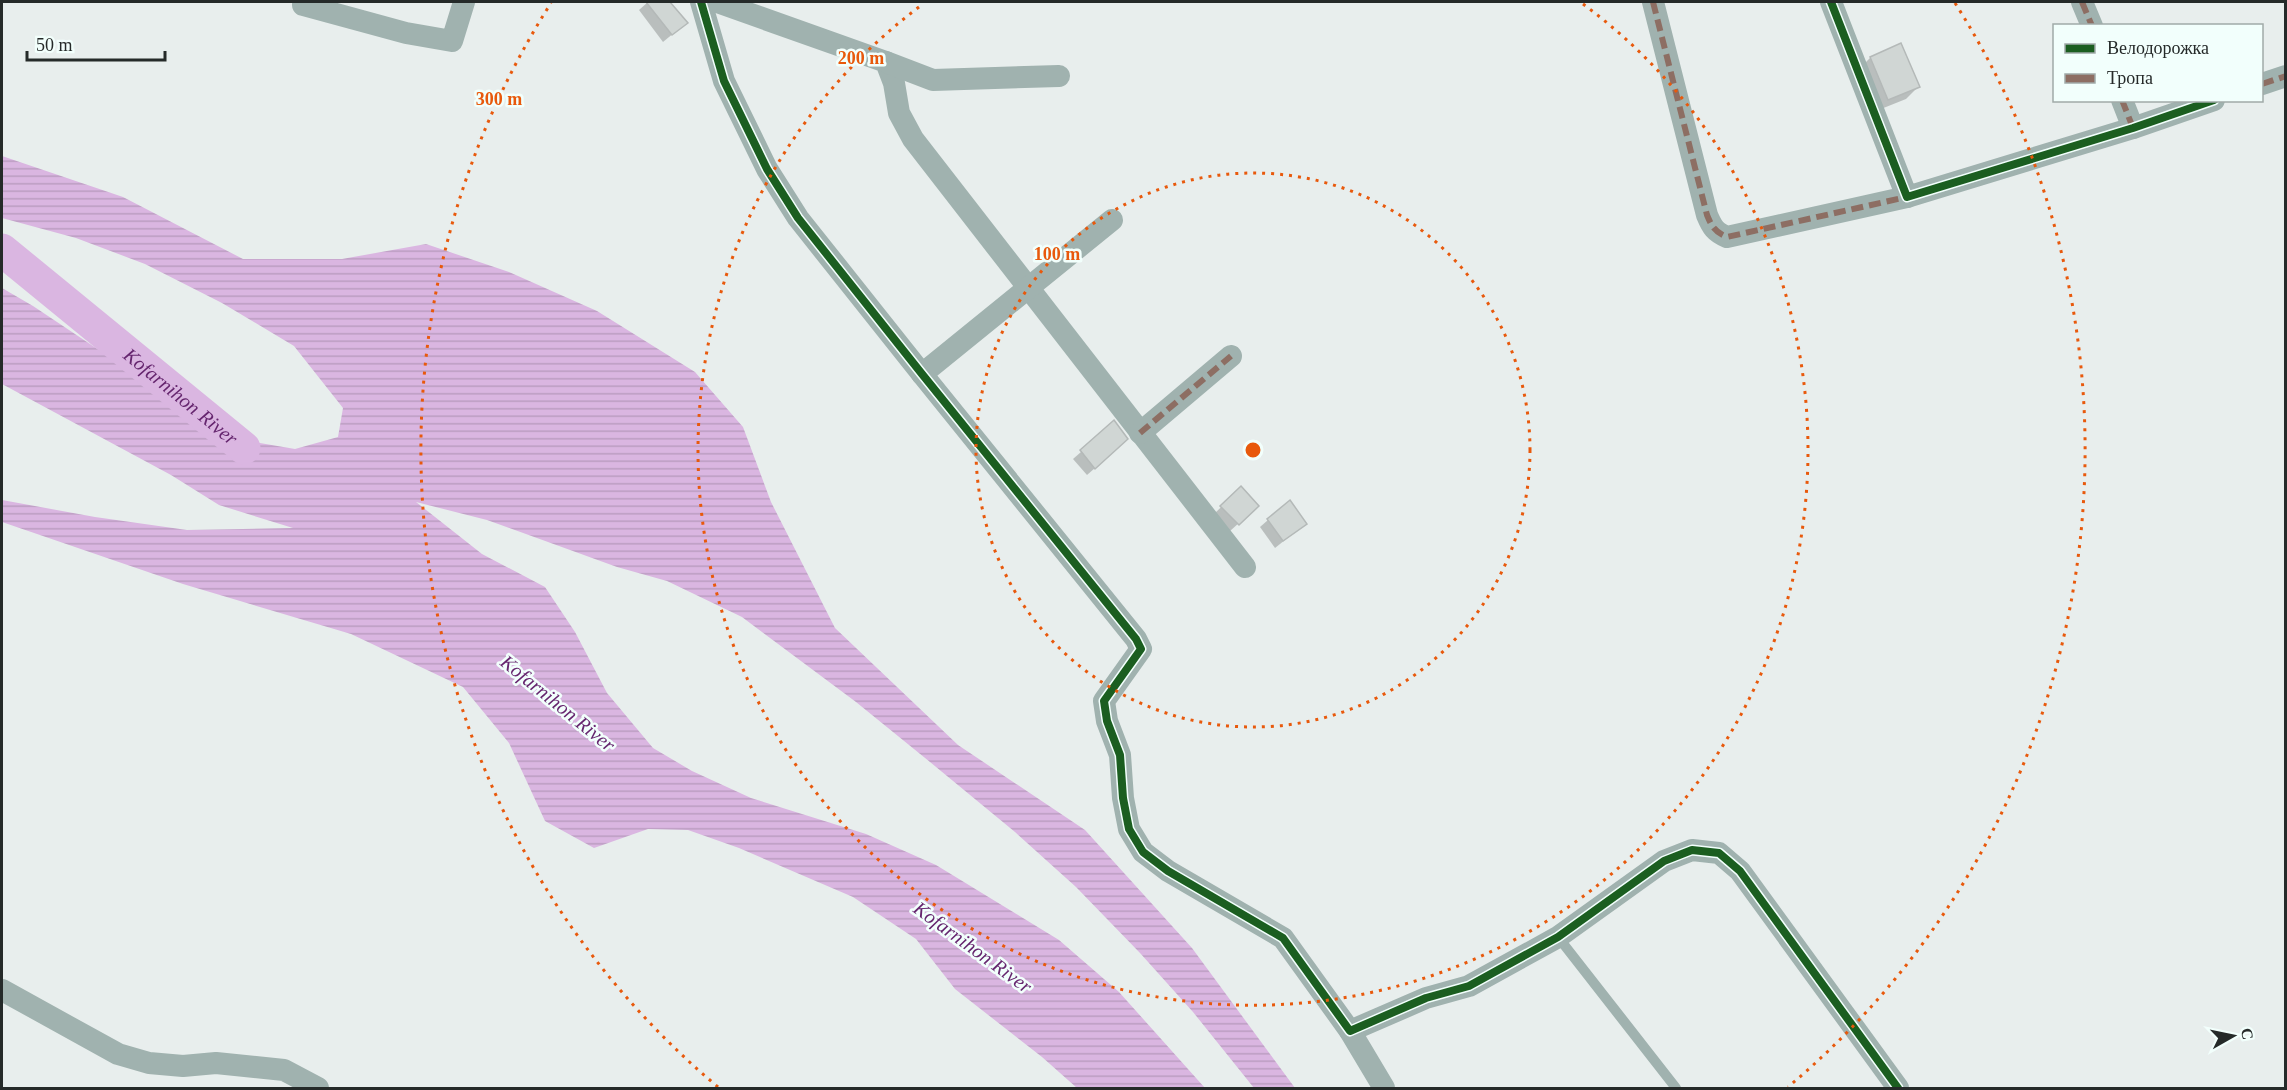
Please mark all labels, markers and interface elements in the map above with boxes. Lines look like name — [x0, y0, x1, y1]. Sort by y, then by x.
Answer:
scale bar — [27, 24, 165, 62]
legend — [2053, 24, 2263, 102]
text: 50 m — [36, 35, 73, 55]
text: Велодорожка — [2107, 38, 2209, 58]
text: 200 m — [838, 48, 884, 68]
text: Тропа — [2107, 68, 2153, 88]
text: 300 m — [476, 89, 522, 109]
text: 100 m — [1034, 244, 1080, 264]
water label: Kofarnihon River — [119, 343, 242, 449]
centre of rings — [1243, 440, 1263, 460]
water label: Kofarnihon River — [495, 650, 620, 757]
water label: Kofarnihon River — [908, 896, 1036, 998]
north arrow — [2203, 1006, 2263, 1066]
text: С — [2238, 1027, 2257, 1041]

